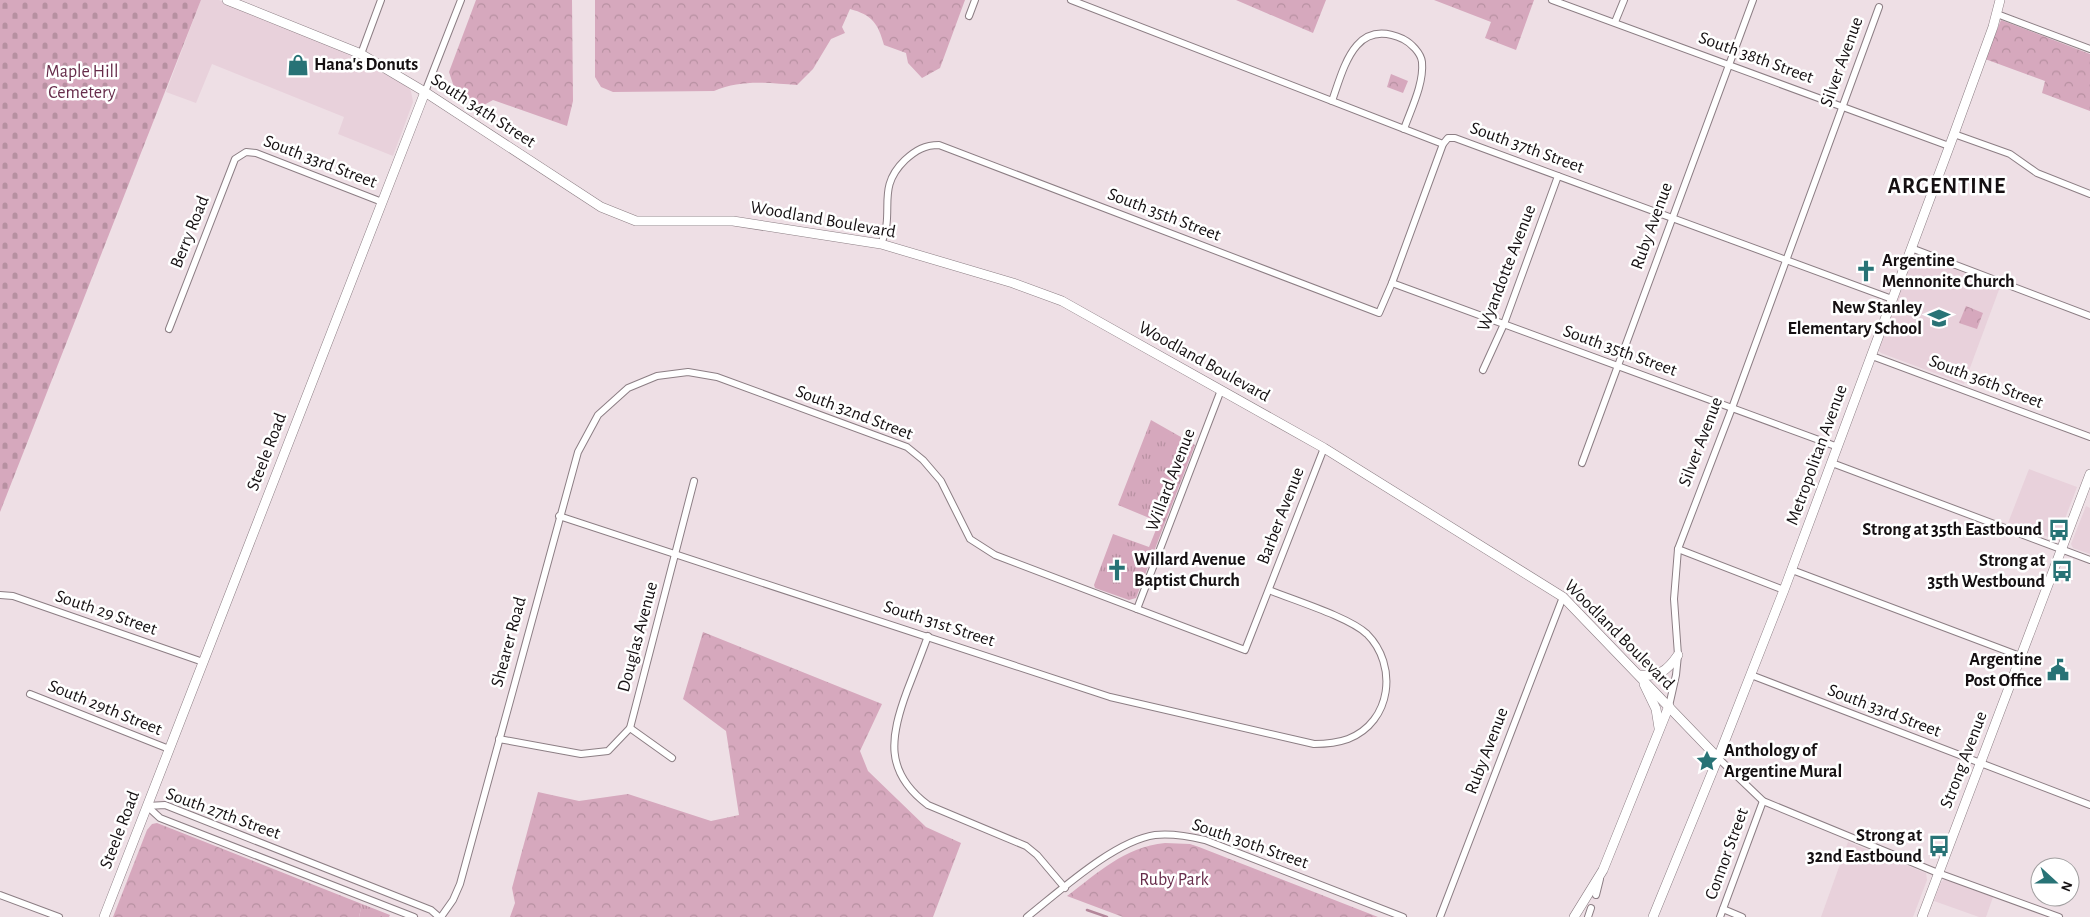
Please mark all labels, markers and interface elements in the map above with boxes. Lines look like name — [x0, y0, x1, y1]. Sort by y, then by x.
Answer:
street label: Silver Avenue — [1817, 15, 1867, 109]
street label: South 38th Street — [1696, 29, 1816, 87]
shop icon: Hana's Donuts — [285, 52, 311, 78]
place label: Hana's Donuts — [314, 56, 418, 74]
park label: Maple Hill Cemetery — [46, 63, 118, 102]
street label: South 34th Street — [427, 71, 539, 152]
street label: South 37th Street — [1468, 119, 1587, 177]
street label: South 33rd Street — [261, 132, 379, 192]
district label: ARGENTINE — [1888, 175, 2006, 197]
street label: Ruby Avenue — [1628, 180, 1676, 272]
street label: South 35th Street — [1105, 185, 1223, 245]
street label: Berry Road — [167, 193, 213, 271]
street label: Woodland Boulevard — [749, 198, 897, 242]
street label: Wyandotte Avenue — [1475, 202, 1539, 334]
place label: Argentine Mennonite Church — [1882, 252, 2015, 291]
church icon: Argentine Mennonite Church — [1853, 258, 1879, 284]
place label: New Stanley Elementary School — [1787, 299, 1923, 338]
school or university icon: New Stanley Elementary School — [1926, 305, 1952, 331]
street label: Woodland Boulevard — [1135, 318, 1273, 406]
street label: South 35th Street — [1561, 322, 1680, 380]
street label: South 36th Street — [1927, 352, 2046, 412]
street label: South 32nd Street — [793, 382, 915, 444]
street label: Metropolitan Avenue — [1783, 382, 1851, 528]
street label: Silver Avenue — [1676, 395, 1726, 489]
street label: Steele Road — [244, 410, 290, 494]
street label: Willard Avenue — [1143, 426, 1199, 534]
street label: Barber Avenue — [1254, 465, 1308, 567]
bus stop icon: Strong at 35th Eastbound — [2046, 517, 2072, 543]
place label: Strong at 35th Eastbound — [1862, 521, 2043, 539]
place label: Willard Avenue Baptist Church — [1134, 551, 1246, 590]
place label: Strong at 35th Westbound — [1928, 552, 2046, 591]
church icon: Willard Avenue Baptist Church — [1104, 557, 1130, 583]
bus stop icon: Strong at 35th Westbound — [2049, 558, 2075, 584]
street label: Woodland Boulevard — [1561, 577, 1677, 693]
street label: Douglas Avenue — [615, 580, 661, 694]
street label: South 29 Street — [53, 587, 159, 639]
street label: Shearer Road — [488, 595, 530, 689]
street label: South 31st Street — [881, 598, 997, 650]
place label: Argentine Post Office — [1964, 651, 2042, 690]
public building icon: Argentine Post Office — [2045, 657, 2071, 683]
street label: South 29th Street — [45, 677, 165, 739]
street label: South 33rd Street — [1825, 681, 1943, 741]
street label: Ruby Avenue — [1462, 705, 1512, 797]
street label: Strong Avenue — [1937, 709, 1991, 811]
place label: Anthology of Argentine Mural — [1724, 742, 1842, 781]
place icon: Anthology of Argentine Mural — [1694, 748, 1720, 774]
street label: South 27th Street — [163, 785, 283, 843]
street label: Steele Road — [97, 788, 143, 872]
street label: Connor Street — [1702, 806, 1752, 902]
street label: South 30th Street — [1190, 816, 1311, 872]
place label: Strong at 32nd Eastbound — [1807, 827, 1923, 866]
bus stop icon: Strong at 32nd Eastbound — [1926, 833, 1952, 859]
north arrow — [2030, 857, 2080, 907]
park label: Ruby Park — [1139, 871, 1210, 889]
text: N — [2058, 879, 2074, 893]

